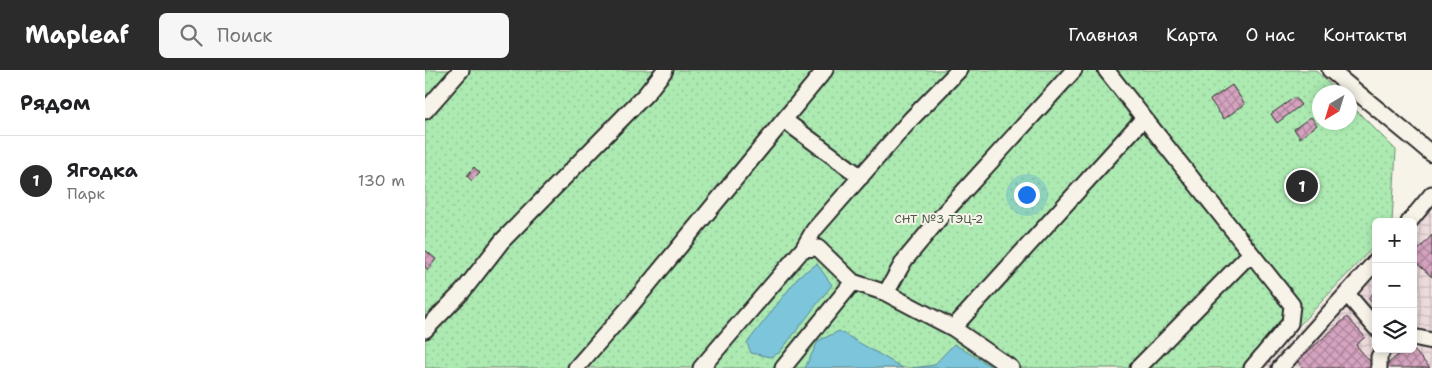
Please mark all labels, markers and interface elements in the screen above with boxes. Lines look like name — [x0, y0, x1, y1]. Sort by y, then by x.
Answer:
search box — [159, 13, 509, 58]
text: Mapleaf — [25, 19, 129, 51]
icon: search — [177, 21, 205, 49]
text: Поиск — [217, 23, 272, 48]
text: Главная — [1068, 23, 1138, 47]
text: Карта — [1166, 23, 1218, 47]
text: О нас — [1246, 23, 1295, 47]
text: Контакты — [1323, 23, 1407, 47]
north arrow — [1312, 85, 1357, 130]
text: Рядом — [20, 89, 90, 117]
text: Ягодка — [67, 158, 138, 183]
pin: 1 — [1286, 167, 1318, 205]
text: 1 — [32, 170, 40, 191]
text: 130 m — [358, 170, 405, 191]
your location — [1014, 182, 1040, 208]
text: Парк — [67, 183, 105, 204]
park label: СНТ №3 ТЭЦ-2 — [895, 211, 983, 227]
map controls — [1372, 218, 1417, 353]
button: + — [1372, 218, 1417, 263]
button: − — [1372, 263, 1417, 308]
button: layers — [1372, 308, 1417, 353]

